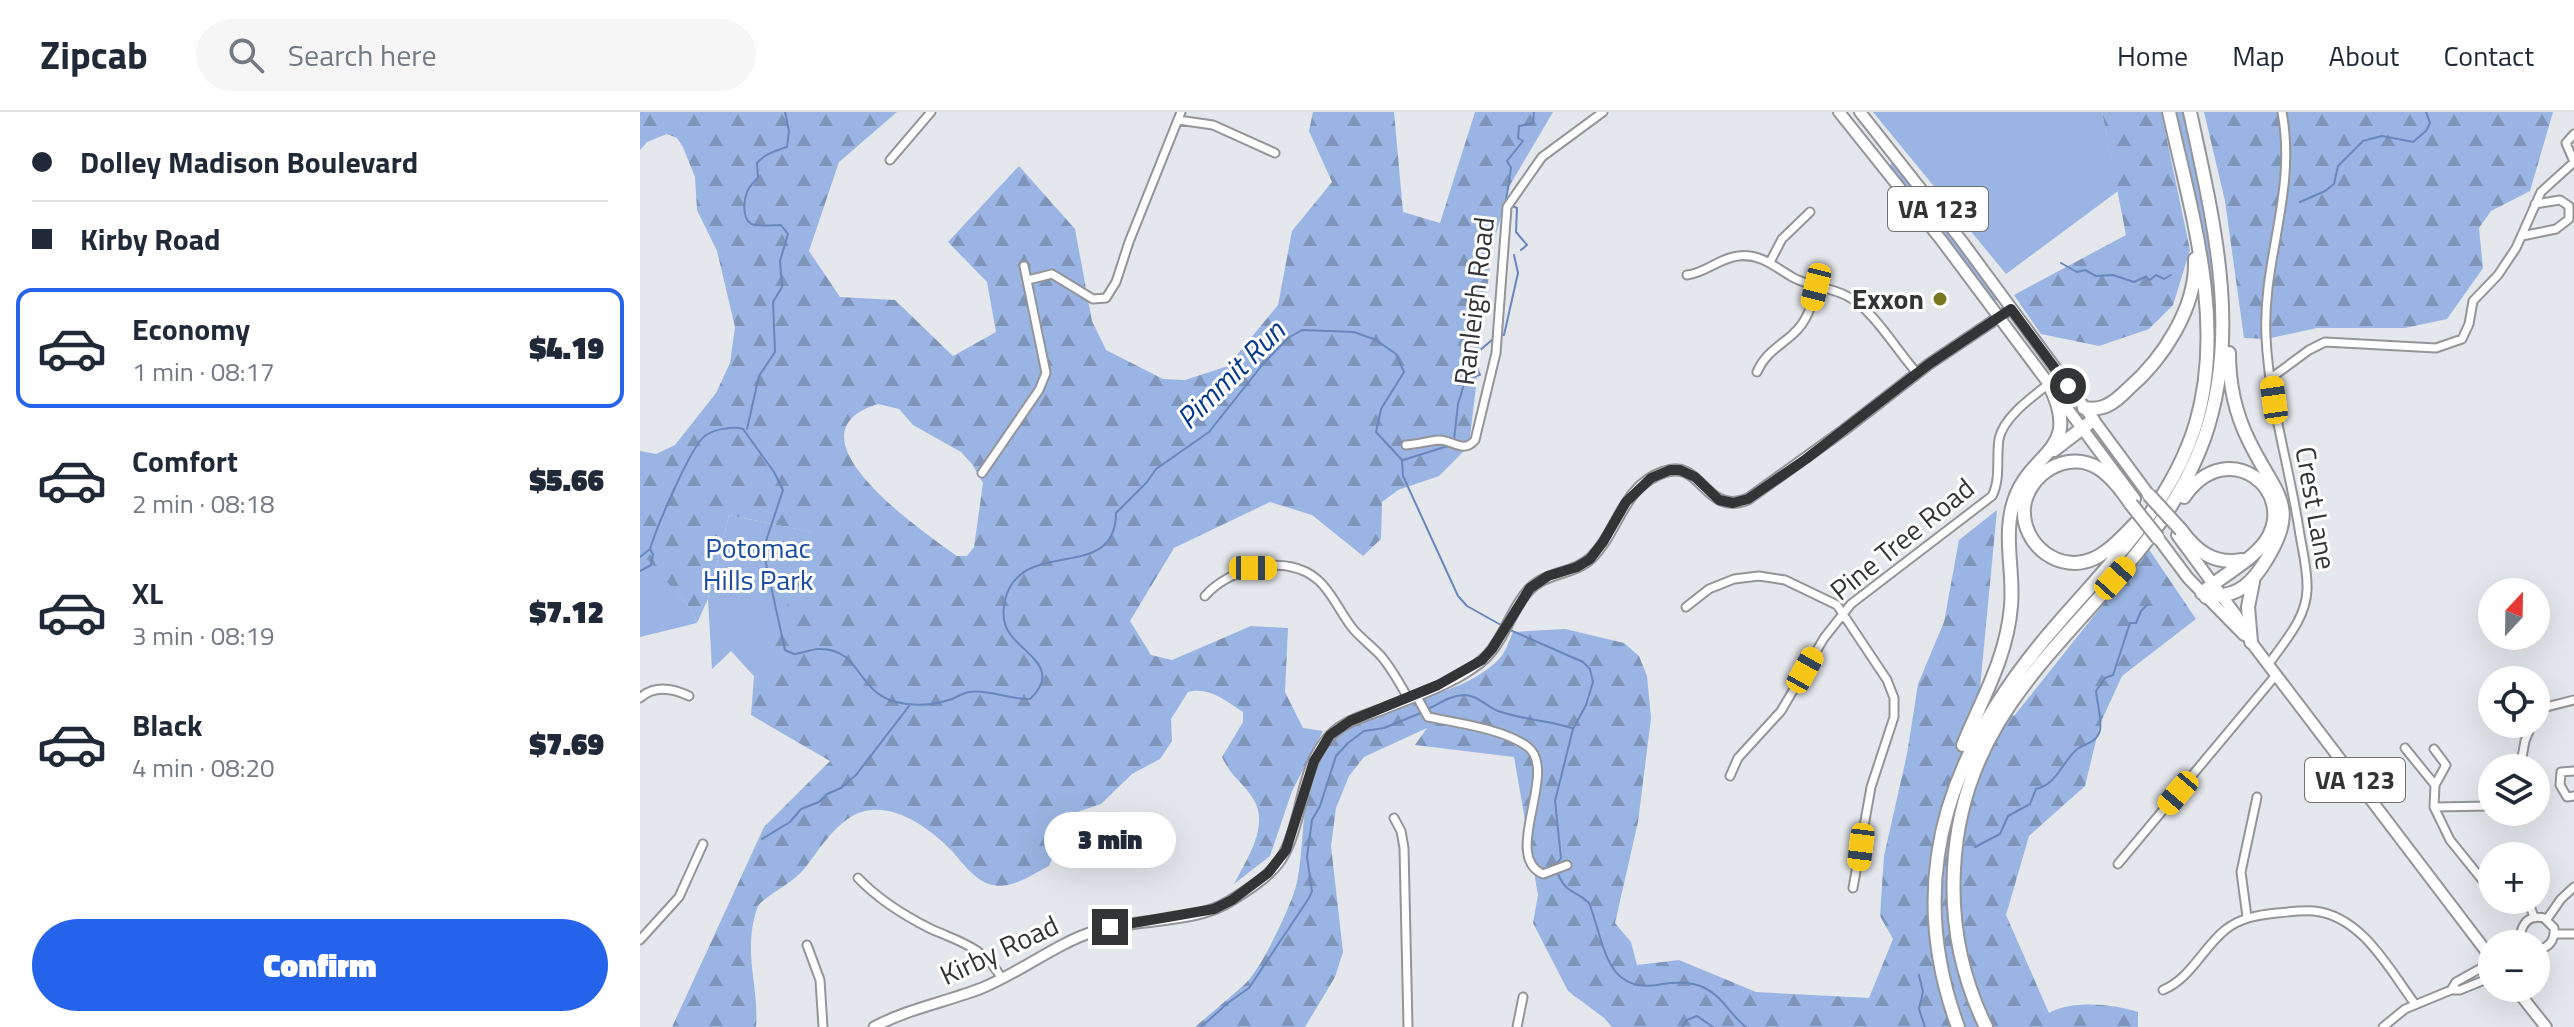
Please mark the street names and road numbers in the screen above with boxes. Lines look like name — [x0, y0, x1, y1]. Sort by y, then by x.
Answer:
road number: VA 123 — [1888, 187, 1988, 231]
street label: Ranleigh Road — [1442, 214, 1505, 388]
street label: Crest Lane — [2285, 443, 2348, 573]
street label: Pine Tree Road — [1820, 467, 1983, 610]
road number: VA 123 — [2305, 758, 2405, 802]
street label: Kirby Road — [932, 903, 1065, 996]

